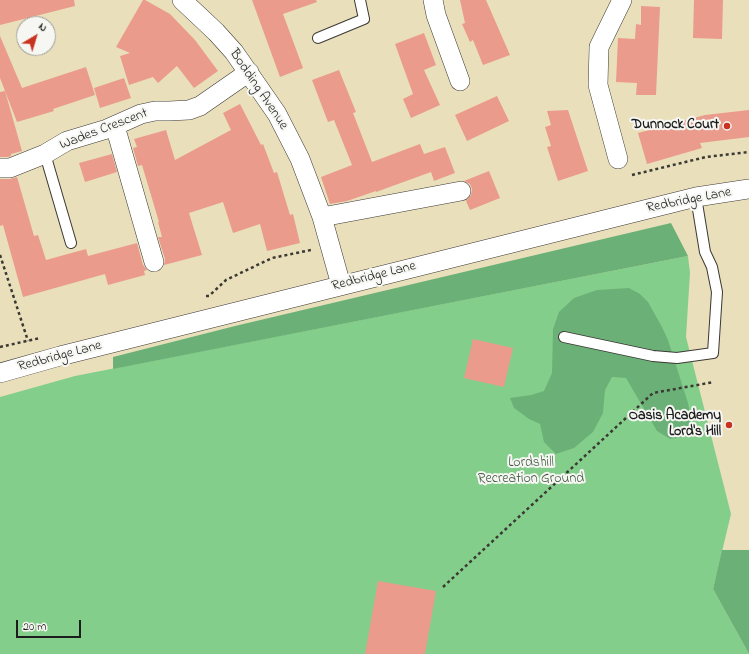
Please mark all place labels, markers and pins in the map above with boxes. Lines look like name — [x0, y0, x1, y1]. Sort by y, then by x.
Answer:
place label: Dunnock Court — [632, 118, 719, 134]
marker: Dunnock Court — [722, 121, 732, 131]
place label: Oasis Academy Lord's Hill — [629, 409, 721, 442]
marker: Oasis Academy Lord's Hill — [724, 420, 734, 430]

